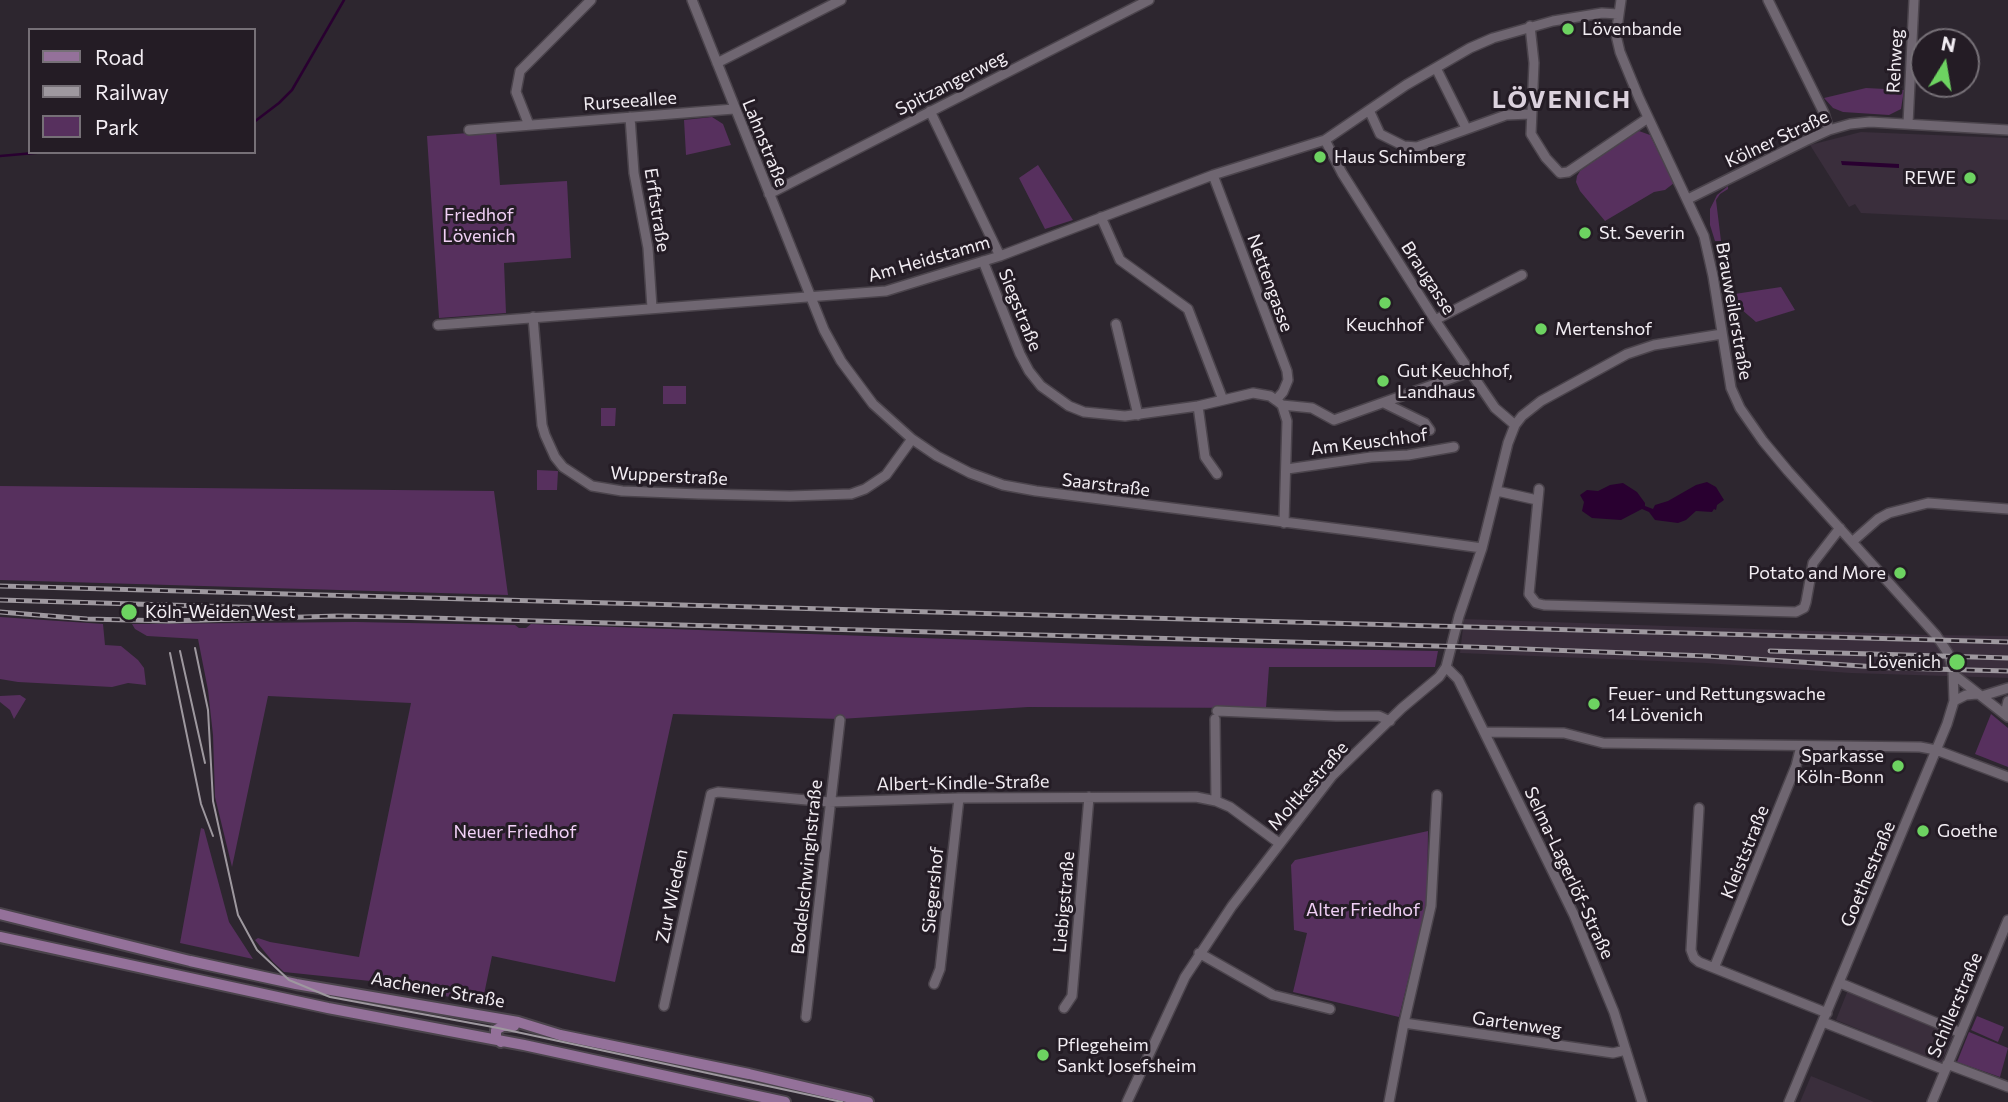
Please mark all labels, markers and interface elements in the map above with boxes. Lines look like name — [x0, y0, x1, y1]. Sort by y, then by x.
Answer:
place label: Lövenbande — [1582, 18, 1682, 40]
marker: Lövenbande — [1560, 21, 1576, 37]
legend — [28, 28, 256, 154]
street label: Rehweg — [1883, 28, 1907, 94]
north arrow — [1910, 28, 1980, 98]
text: N — [1940, 31, 1958, 57]
text: Road — [95, 44, 144, 69]
street label: Spitzangerweg — [892, 46, 1010, 120]
text: Railway — [95, 79, 169, 104]
district label: LÖVENICH — [1493, 86, 1631, 114]
street label: Rurseeallee — [583, 87, 677, 115]
street label: Lahnstraße — [738, 96, 792, 190]
street label: Kölner Straße — [1722, 106, 1832, 172]
text: Park — [95, 114, 139, 139]
place label: Haus Schimberg — [1334, 146, 1466, 168]
marker: Haus Schimberg — [1312, 149, 1328, 165]
street label: Erftstraße — [640, 166, 674, 254]
place label: REWE — [1904, 167, 1956, 189]
marker: REWE — [1962, 170, 1978, 186]
park label: Friedhof Lövenich — [442, 204, 516, 246]
place label: St. Severin — [1599, 222, 1685, 244]
marker: St. Severin — [1577, 225, 1593, 241]
street label: Am Heidstamm — [866, 231, 992, 287]
street label: Nettengasse — [1242, 231, 1298, 335]
street label: Braugasse — [1396, 237, 1460, 319]
street label: Brauweilerstraße — [1711, 240, 1757, 382]
street label: Siegstraße — [994, 266, 1046, 354]
marker: Keuchhof — [1377, 295, 1393, 311]
place label: Keuchhof — [1346, 314, 1424, 336]
place label: Mertenshof — [1555, 318, 1652, 340]
marker: Mertenshof — [1533, 321, 1549, 337]
place label: Gut Keuchhof, Landhaus — [1397, 360, 1513, 402]
marker: Gut Keuchhof, Landhaus — [1375, 373, 1391, 389]
street label: Am Keuschhof — [1309, 424, 1429, 460]
street label: Wupperstraße — [610, 462, 728, 490]
street label: Saarstraße — [1061, 469, 1151, 501]
place label: Potato and More — [1748, 562, 1886, 584]
marker: Potato and More — [1892, 565, 1908, 581]
place label: Köln-Weiden West — [145, 601, 296, 623]
marker: Köln-Weiden West — [119, 602, 139, 622]
place label: Lövenich — [1868, 651, 1941, 673]
marker: Lövenich — [1947, 652, 1967, 672]
place label: Feuer- und Rettungswache 14 Lövenich — [1608, 683, 1826, 726]
marker: Feuer- und Rettungswache 14 Lövenich — [1586, 696, 1602, 712]
street label: Moltkestraße — [1263, 737, 1353, 835]
place label: Sparkasse Köln-Bonn — [1796, 745, 1884, 788]
marker: Sparkasse Köln-Bonn — [1890, 758, 1906, 774]
street label: Albert-Kindle-Straße — [876, 771, 1050, 795]
street label: Bodelschwinghstraße — [787, 778, 827, 956]
street label: Selma-Lagerlöf-Straße — [1520, 783, 1618, 963]
street label: Kleiststraße — [1717, 802, 1773, 902]
street label: Goethestraße — [1836, 818, 1900, 930]
place label: Goethe — [1937, 820, 1998, 842]
park label: Neuer Friedhof — [453, 821, 577, 843]
marker: Goethe — [1915, 823, 1931, 839]
street label: Siegershof — [918, 846, 948, 934]
street label: Zur Wieden — [652, 847, 692, 945]
street label: Liebigstraße — [1049, 850, 1079, 954]
park label: Alter Friedhof — [1306, 899, 1420, 921]
street label: Schillerstraße — [1923, 949, 1987, 1061]
street label: Aachener Straße — [369, 968, 507, 1012]
street label: Gartenweg — [1471, 1007, 1563, 1041]
place label: Pflegeheim Sankt Josefsheim — [1057, 1034, 1196, 1076]
marker: Pflegeheim Sankt Josefsheim — [1035, 1047, 1051, 1063]

